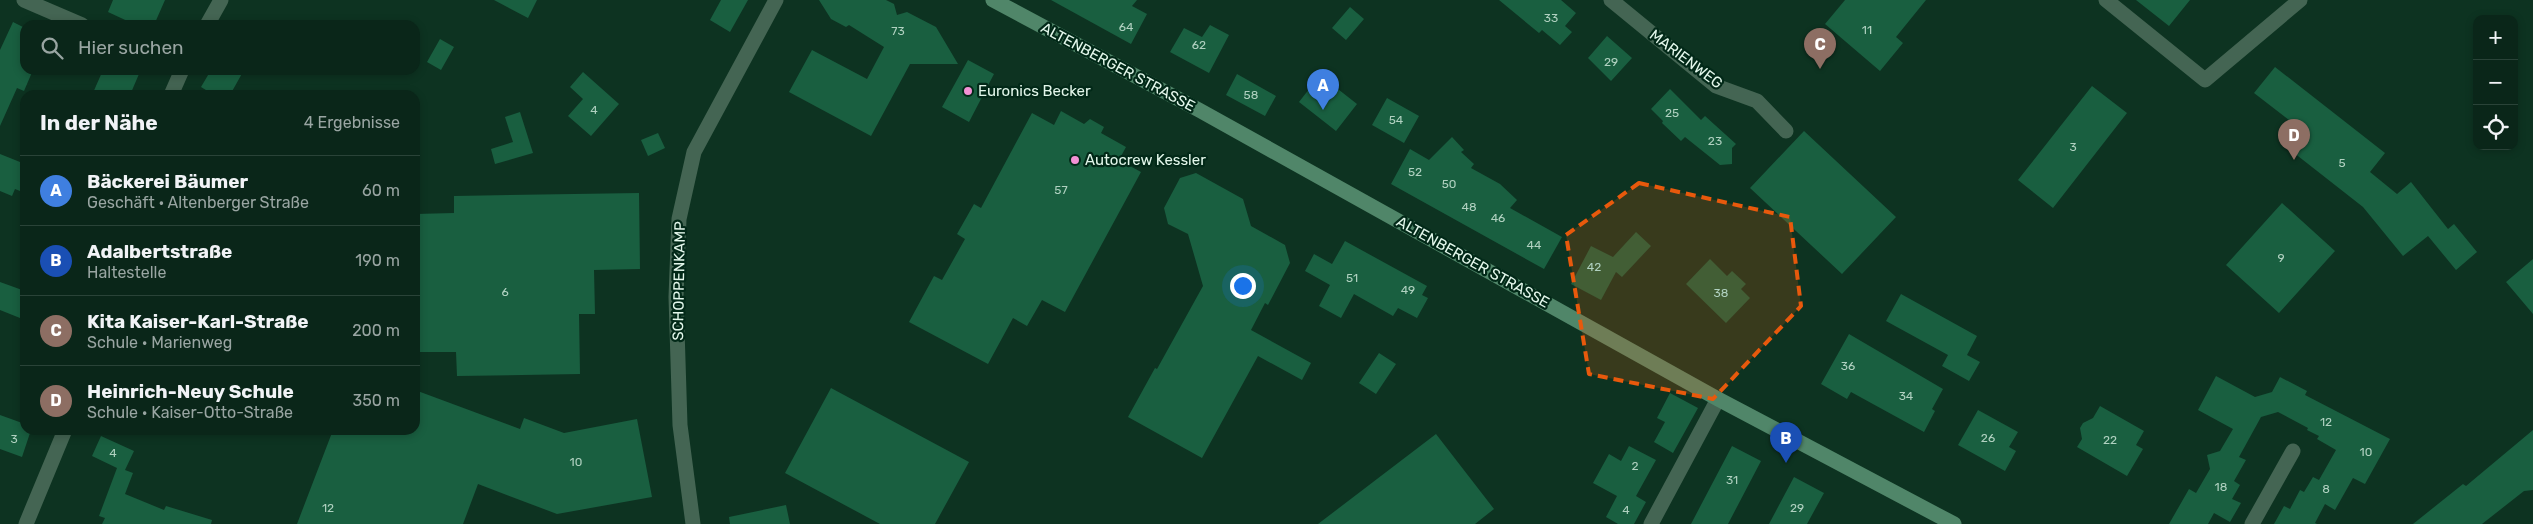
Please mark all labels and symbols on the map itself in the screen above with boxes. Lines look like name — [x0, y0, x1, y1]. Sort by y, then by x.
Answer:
house number: 33 — [1544, 11, 1558, 25]
street label: ALTENBERGER STRASSE — [1038, 19, 1198, 115]
house number: 64 — [1119, 20, 1134, 34]
house number: 11 — [1862, 23, 1872, 37]
house number: 73 — [891, 24, 905, 38]
street label: MARIENWEG — [1646, 26, 1726, 92]
pin: C — [1804, 28, 1836, 69]
house number: 62 — [1192, 38, 1206, 52]
house number: 29 — [1604, 55, 1618, 69]
pin: A — [1307, 69, 1339, 110]
place label: Euronics Becker — [978, 82, 1091, 100]
marker: Euronics Becker — [962, 85, 974, 97]
house number: 58 — [1244, 88, 1258, 102]
house number: 4 — [590, 103, 598, 117]
house number: 25 — [1665, 106, 1679, 120]
house number: 54 — [1389, 113, 1404, 127]
pin: D — [2278, 119, 2310, 160]
house number: 23 — [1708, 134, 1722, 148]
house number: 3 — [2069, 140, 2077, 154]
place label: Autocrew Kessler — [1085, 151, 1206, 169]
marker: Autocrew Kessler — [1069, 154, 1081, 166]
house number: 5 — [2338, 156, 2346, 170]
house number: 52 — [1408, 165, 1422, 179]
house number: 50 — [1442, 177, 1456, 191]
house number: 57 — [1054, 183, 1068, 197]
house number: 48 — [1461, 200, 1477, 214]
house number: 46 — [1491, 211, 1505, 225]
street label: ALTENBERGER STRASSE — [1393, 212, 1553, 312]
street label: SCHOPPENKAMP — [669, 221, 689, 341]
house number: 44 — [1527, 238, 1542, 252]
house number: 9 — [2277, 251, 2285, 265]
house number: 42 — [1587, 260, 1601, 274]
house number: 51 — [1346, 271, 1358, 285]
your location — [1230, 273, 1256, 299]
house number: 49 — [1401, 283, 1415, 297]
house number: 6 — [501, 285, 509, 299]
house number: 38 — [1714, 286, 1728, 300]
house number: 36 — [1841, 359, 1855, 373]
house number: 34 — [1899, 389, 1914, 403]
house number: 12 — [2320, 415, 2332, 429]
pin: B — [1770, 422, 1802, 463]
house number: 26 — [1981, 431, 1995, 445]
house number: 3 — [10, 432, 18, 446]
house number: 22 — [2103, 433, 2117, 447]
house number: 10 — [2360, 445, 2372, 459]
house number: 4 — [109, 446, 117, 460]
house number: 10 — [570, 455, 582, 469]
house number: 2 — [1631, 459, 1639, 473]
house number: 31 — [1726, 473, 1738, 487]
house number: 18 — [2215, 480, 2227, 494]
house number: 8 — [2322, 482, 2330, 496]
house number: 12 — [322, 501, 334, 515]
house number: 29 — [1790, 501, 1804, 515]
house number: 4 — [1622, 503, 1630, 517]

